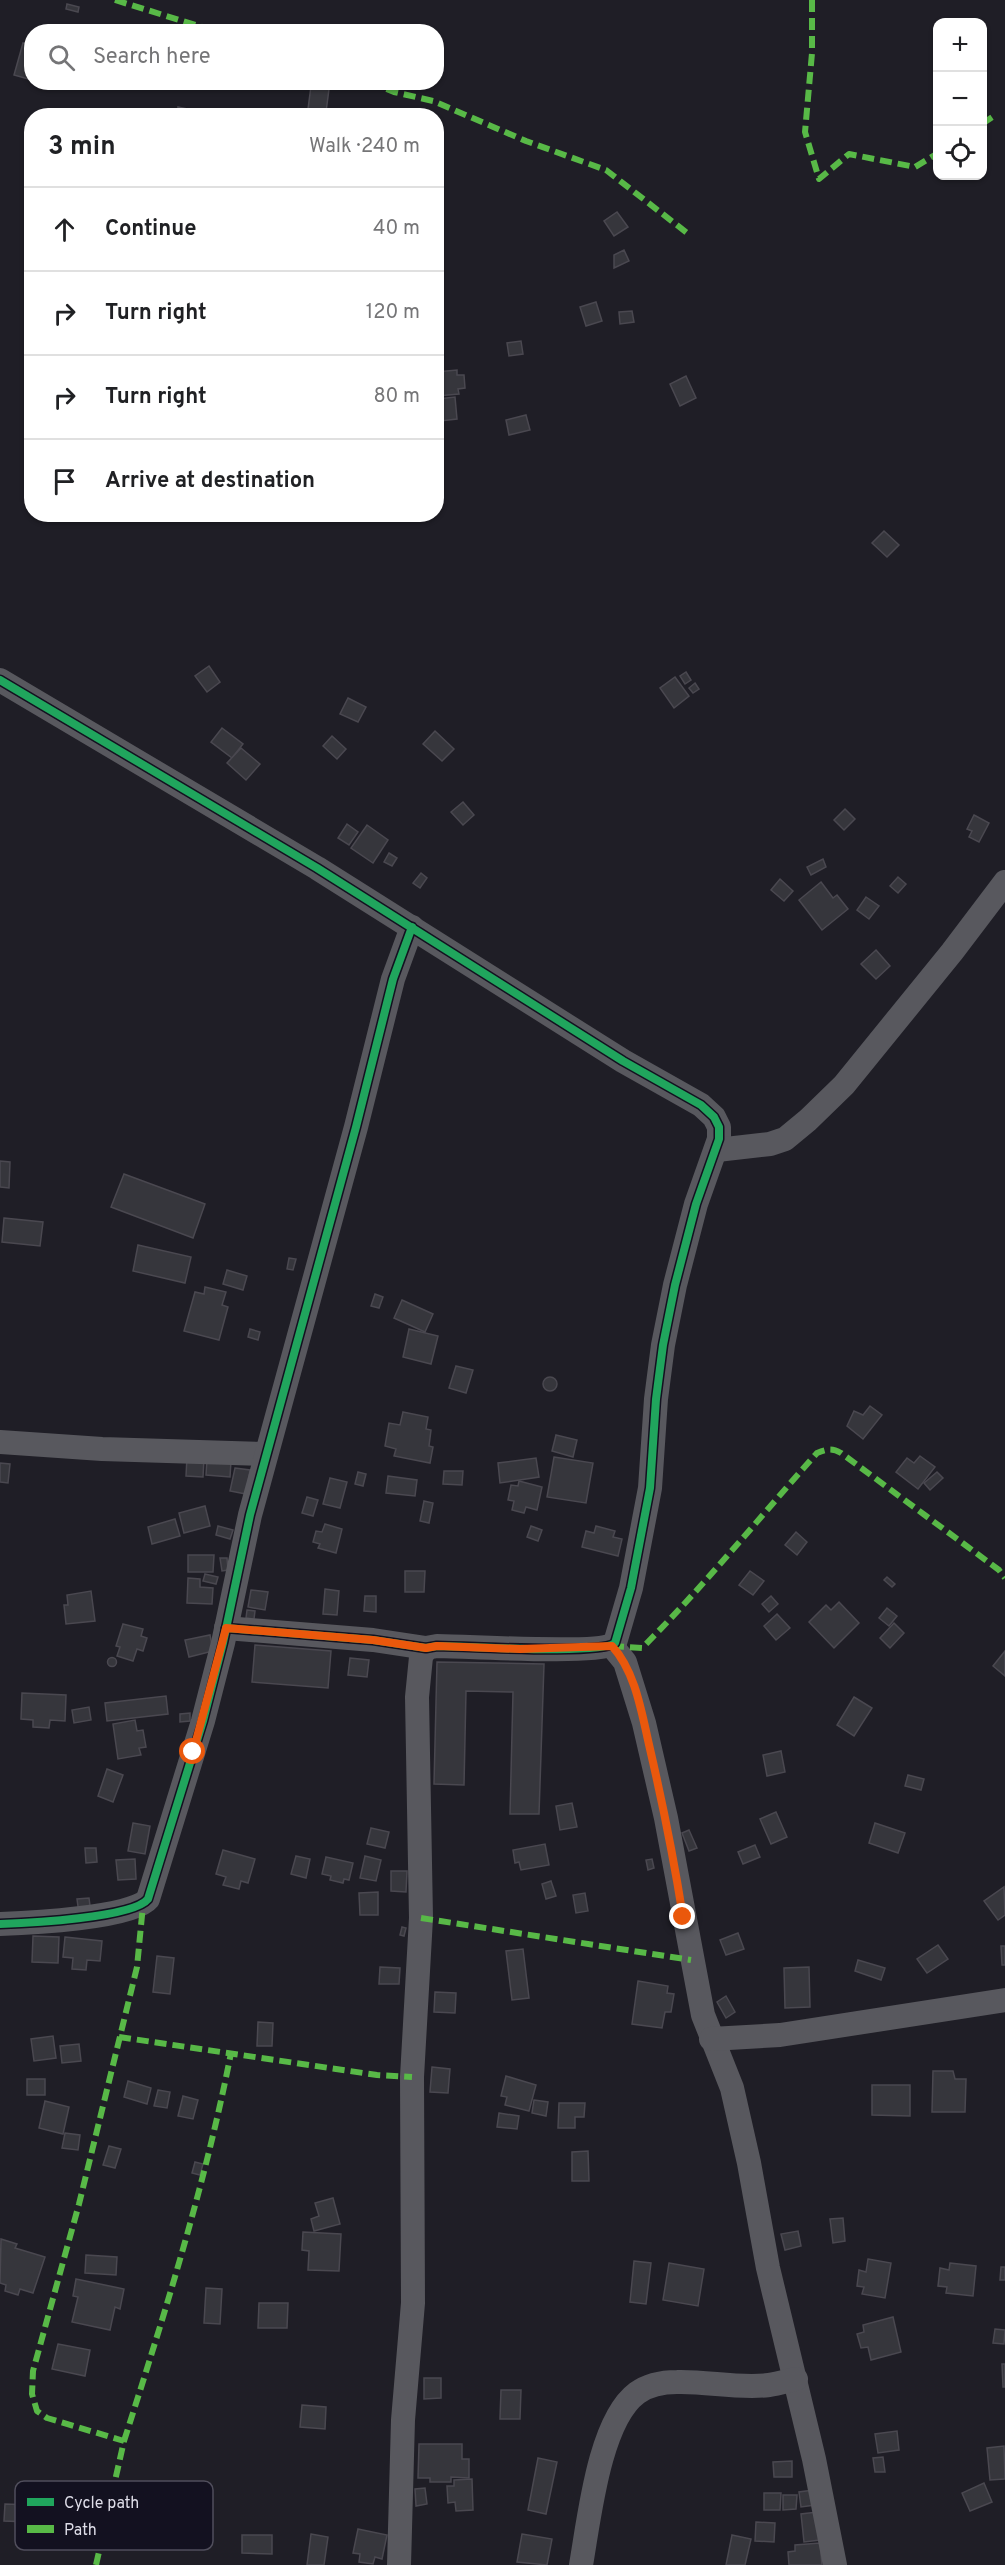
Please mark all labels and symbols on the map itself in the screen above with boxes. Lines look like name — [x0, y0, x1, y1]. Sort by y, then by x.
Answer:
route start — [179, 1738, 205, 1764]
route end — [669, 1903, 695, 1929]
legend — [15, 2481, 213, 2550]
text: Cycle path — [64, 2494, 139, 2514]
text: Path — [64, 2521, 97, 2541]

